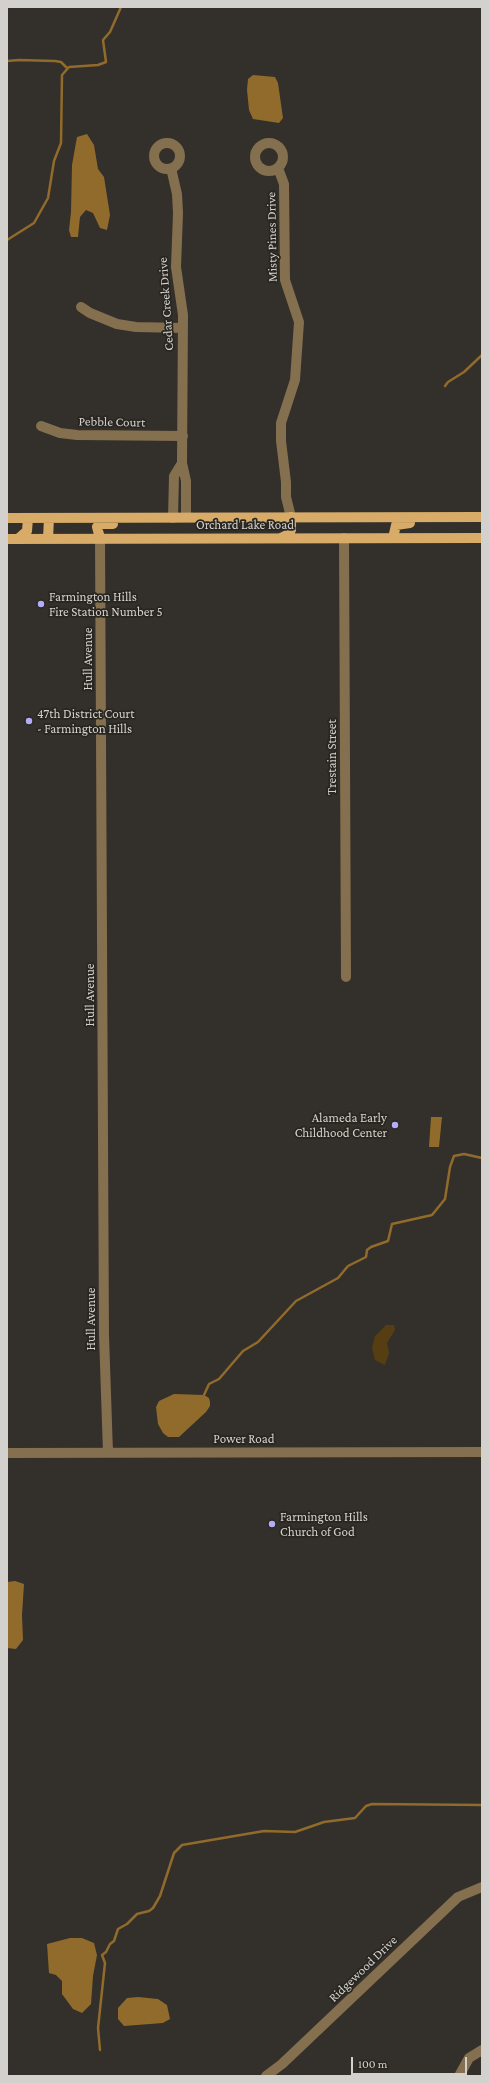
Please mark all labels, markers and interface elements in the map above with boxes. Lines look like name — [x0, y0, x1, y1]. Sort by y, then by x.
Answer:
street label: Misty Pines Drive — [263, 192, 281, 282]
street label: Cedar Creek Drive — [155, 257, 177, 351]
street label: Pebble Court — [79, 414, 145, 430]
street label: Orchard Lake Road — [196, 517, 294, 533]
place label: Farmington Hills Fire Station Number 5 — [49, 589, 163, 620]
marker: Farmington Hills Fire Station Number 5 — [36, 599, 46, 609]
street label: Hull Avenue — [80, 628, 96, 690]
place label: 47th District Court - Farmington Hills — [37, 706, 134, 737]
marker: 47th District Court - Farmington Hills — [24, 716, 34, 726]
street label: Trestain Street — [324, 719, 340, 795]
street label: Hull Avenue — [82, 964, 98, 1026]
place label: Alameda Early Childhood Center — [295, 1110, 387, 1141]
marker: Alameda Early Childhood Center — [390, 1120, 400, 1130]
street label: Hull Avenue — [83, 1288, 99, 1350]
street label: Power Road — [213, 1431, 275, 1447]
place label: Farmington Hills Church of God — [280, 1509, 368, 1540]
marker: Farmington Hills Church of God — [267, 1519, 277, 1529]
street label: Ridgewood Drive — [325, 1932, 401, 2006]
scale bar — [353, 2049, 469, 2075]
text: 100 m — [358, 2057, 387, 2071]

